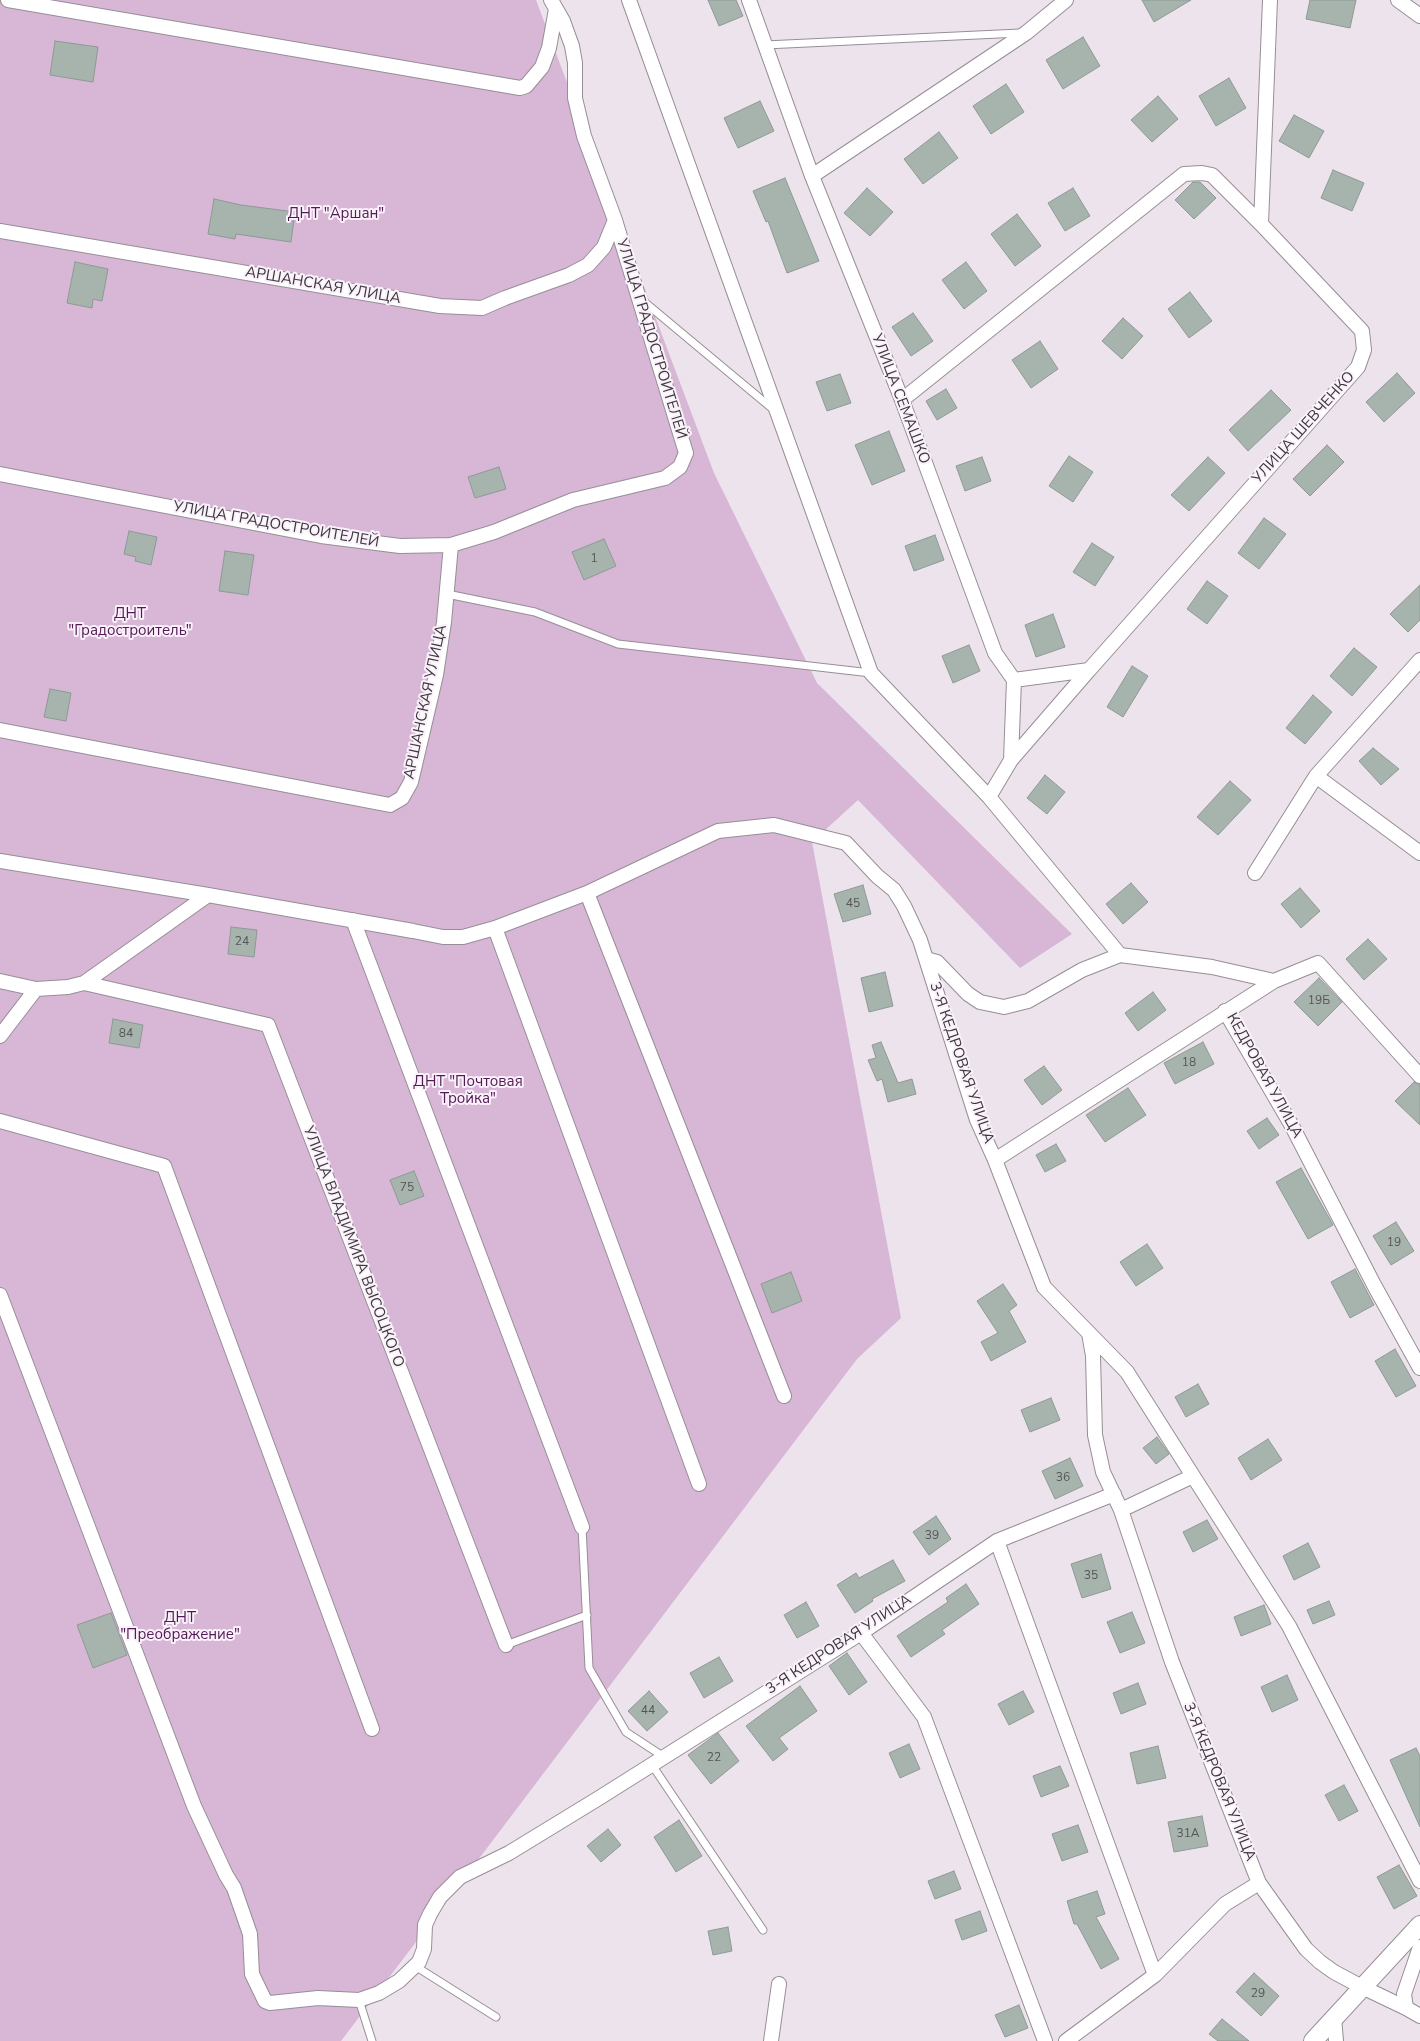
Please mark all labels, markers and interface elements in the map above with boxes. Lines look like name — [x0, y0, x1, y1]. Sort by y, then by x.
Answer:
park label: ДНТ "Аршан" — [288, 205, 384, 223]
street label: УЛИЦА ГРАДОСТРОИТЕЛЕЙ — [612, 237, 690, 441]
street label: АРШАНСКАЯ УЛИЦА — [244, 263, 402, 309]
street label: УЛИЦА СЕМАШКО — [867, 331, 933, 467]
street label: УЛИЦА ШЕВЧЕНКО — [1249, 368, 1359, 488]
street label: УЛИЦА ГРАДОСТРОИТЕЛЕЙ — [172, 498, 380, 552]
house number: 1 — [590, 552, 598, 566]
park label: ДНТ "Градостроитель" — [68, 605, 192, 640]
street label: АРШАНСКАЯ УЛИЦА — [401, 623, 451, 781]
house number: 45 — [846, 897, 860, 911]
house number: 24 — [235, 935, 249, 949]
street label: 3-Я КЕДРОВАЯ УЛИЦА — [925, 980, 997, 1146]
house number: 19Б — [1308, 994, 1330, 1008]
street label: КЕДРОВАЯ УЛИЦА — [1222, 1010, 1306, 1142]
house number: 84 — [119, 1027, 133, 1041]
house number: 18 — [1182, 1056, 1196, 1070]
park label: ДНТ "Почтовая Тройка" — [413, 1073, 523, 1108]
street label: УЛИЦА ВЛАДИМИРА ВЫСОЦКОГО — [299, 1124, 407, 1370]
house number: 75 — [400, 1181, 414, 1195]
house number: 19 — [1387, 1236, 1401, 1250]
house number: 36 — [1056, 1471, 1070, 1485]
house number: 39 — [925, 1529, 939, 1543]
house number: 35 — [1084, 1569, 1098, 1583]
street label: 3-Я КЕДРОВАЯ УЛИЦА — [763, 1591, 915, 1699]
park label: ДНТ "Преображение" — [120, 1609, 240, 1644]
street label: 3-Я КЕДРОВАЯ УЛИЦА — [1179, 1700, 1259, 1864]
house number: 44 — [641, 1704, 655, 1718]
house number: 22 — [707, 1751, 721, 1765]
house number: 31А — [1176, 1827, 1200, 1841]
house number: 29 — [1251, 1987, 1265, 2001]

